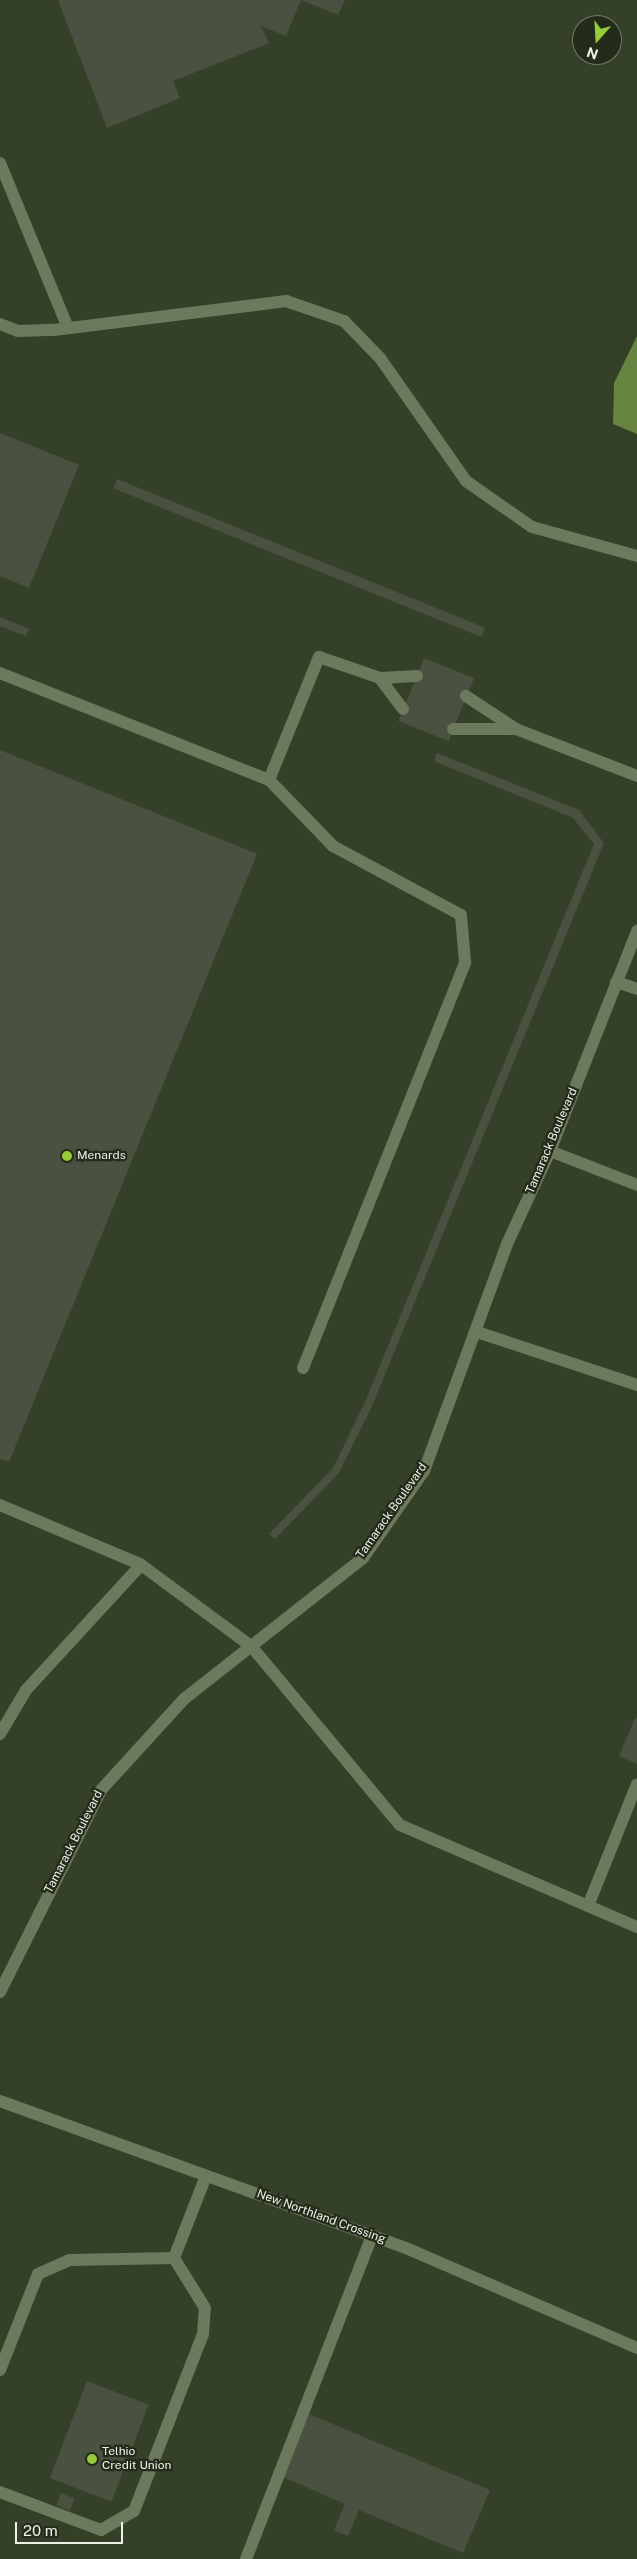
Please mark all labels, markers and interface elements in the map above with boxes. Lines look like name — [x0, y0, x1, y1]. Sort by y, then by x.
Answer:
north arrow — [572, 15, 622, 65]
text: N — [585, 44, 600, 63]
street label: Tamarack Boulevard — [523, 1086, 581, 1196]
place label: Menards — [77, 1149, 126, 1163]
marker: Menards — [61, 1150, 73, 1162]
street label: Tamarack Boulevard — [354, 1460, 430, 1562]
street label: Tamarack Boulevard — [42, 1788, 106, 1896]
street label: New Northland Crossing — [255, 2187, 387, 2247]
place label: Telhio Credit Union — [102, 2445, 171, 2473]
marker: Telhio Credit Union — [86, 2453, 98, 2465]
scale bar — [18, 2512, 125, 2544]
text: 20 m — [23, 2522, 58, 2539]

